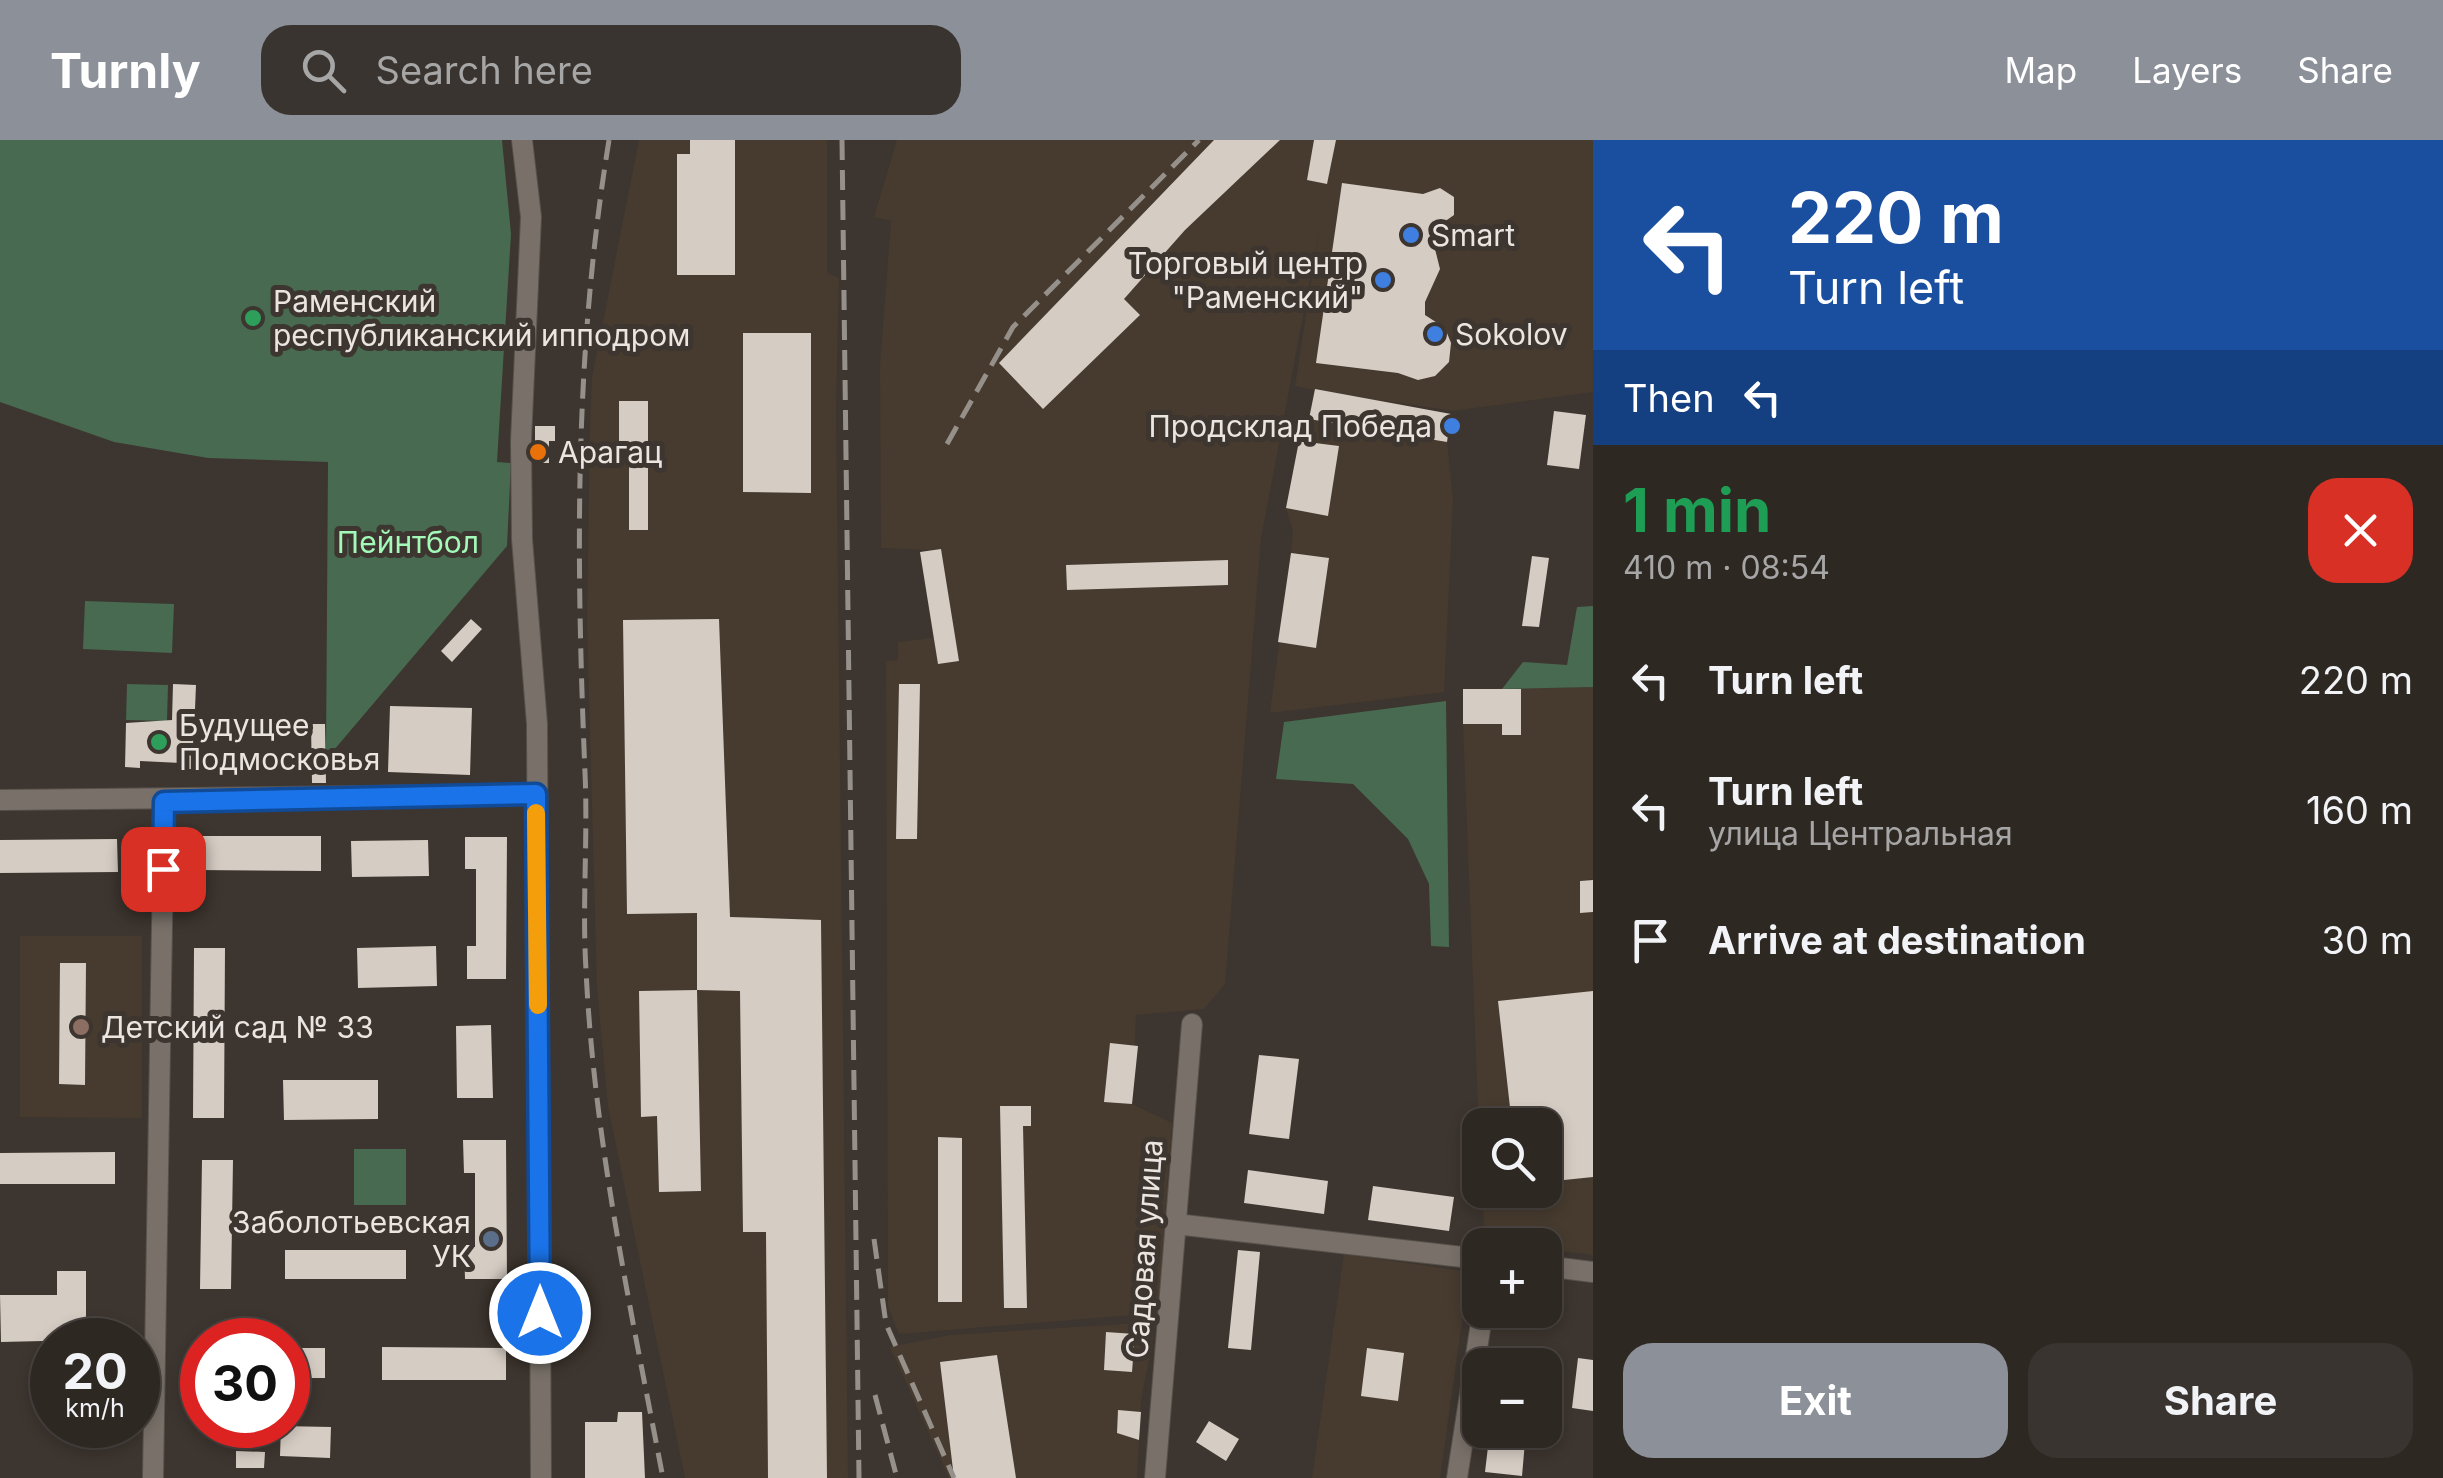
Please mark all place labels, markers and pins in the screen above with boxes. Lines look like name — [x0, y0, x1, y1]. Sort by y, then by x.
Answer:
place label: Smart — [1431, 217, 1515, 253]
marker: Smart — [1400, 224, 1422, 246]
place label: Торговый центр "Раменский" — [1128, 245, 1363, 315]
marker: Торговый центр "Раменский" — [1372, 269, 1394, 291]
place label: Раменский республиканский ипподром — [273, 283, 690, 353]
marker: Раменский республиканский ипподром — [242, 307, 264, 329]
place label: Sokolov — [1455, 316, 1568, 352]
marker: Sokolov — [1424, 323, 1446, 345]
place label: Продсклад Победа — [1149, 408, 1432, 444]
marker: Продсклад Победа — [1441, 415, 1463, 437]
place label: Арагац — [558, 434, 662, 470]
marker: Арагац — [527, 441, 549, 463]
place label: Будущее Подмосковья — [179, 707, 380, 777]
marker: Будущее Подмосковья — [148, 731, 170, 753]
pin — [121, 827, 206, 912]
place label: Детский сад № 33 — [101, 1009, 374, 1045]
marker: Детский сад № 33 — [70, 1016, 92, 1038]
place label: Заболотьевская УК — [232, 1204, 471, 1274]
marker: Заболотьевская УК — [480, 1228, 502, 1250]

